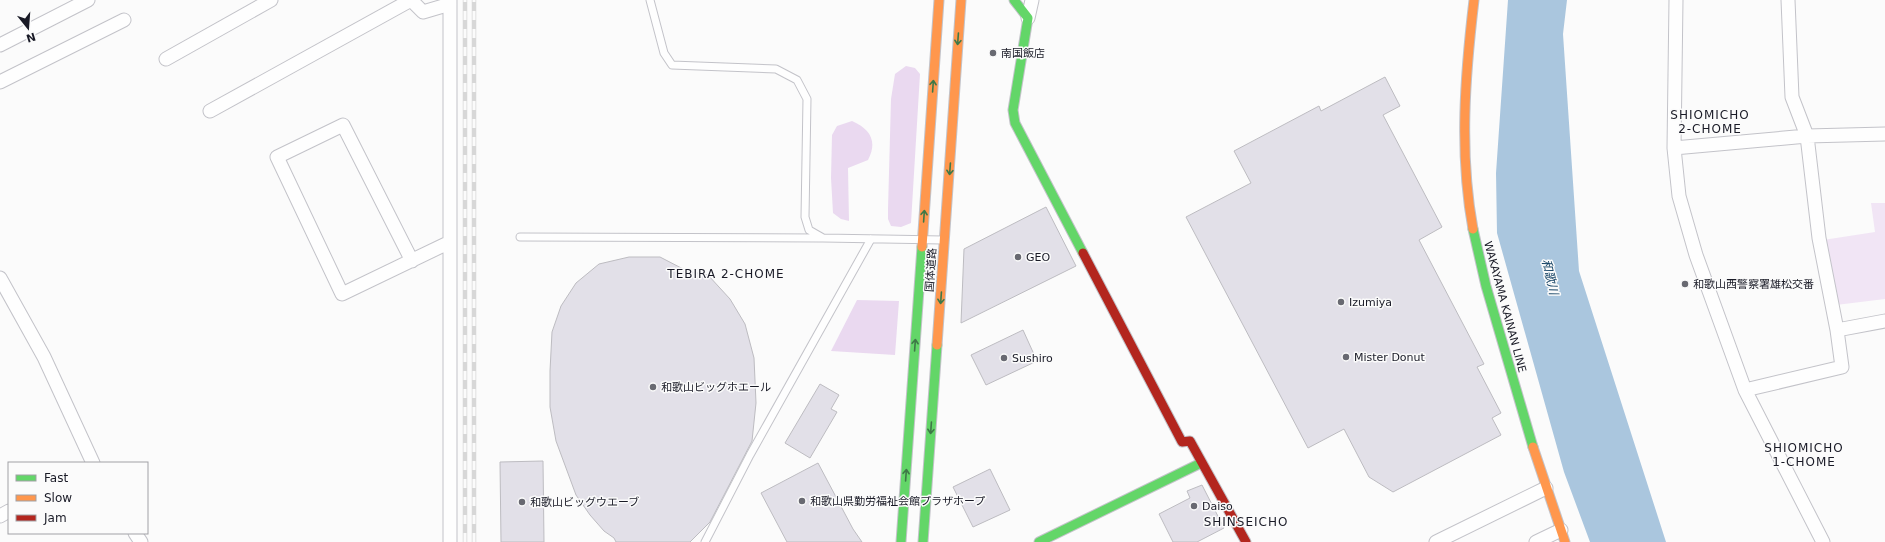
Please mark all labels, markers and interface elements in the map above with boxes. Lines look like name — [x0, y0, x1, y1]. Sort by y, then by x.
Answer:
north arrow — [8, 8, 48, 48]
text: N — [24, 30, 37, 45]
one-way arrow — [955, 32, 962, 45]
place label: 南国飯店 — [1001, 47, 1045, 60]
marker: 南国飯店 — [988, 48, 998, 58]
one-way arrow — [929, 80, 936, 93]
district label: SHIOMICHO 2-CHOME — [1670, 108, 1750, 136]
one-way arrow — [946, 162, 953, 175]
one-way arrow — [920, 210, 927, 223]
street label: WAKAYAMA KAINAN LINE — [1481, 240, 1529, 374]
street label: 国体道路 — [923, 248, 939, 292]
place label: GEO — [1026, 251, 1050, 264]
marker: GEO — [1013, 252, 1023, 262]
water label: 和歌川 — [1539, 258, 1561, 298]
district label: TEBIRA 2-CHOME — [666, 267, 785, 281]
place label: 和歌山西警察署雄松交番 — [1693, 278, 1814, 291]
marker: 和歌山西警察署雄松交番 — [1680, 279, 1690, 289]
one-way arrow — [937, 291, 944, 304]
place label: Izumiya — [1349, 296, 1392, 309]
marker: Izumiya — [1336, 297, 1346, 307]
one-way arrow — [911, 339, 918, 352]
place label: Mister Donut — [1354, 351, 1426, 364]
place label: Sushiro — [1012, 352, 1053, 365]
marker: Mister Donut — [1341, 352, 1351, 362]
marker: Sushiro — [999, 353, 1009, 363]
place label: 和歌山ビッグホエール — [661, 381, 771, 394]
marker: 和歌山ビッグホエール — [648, 382, 658, 392]
one-way arrow — [927, 421, 935, 434]
district label: SHIOMICHO 1-CHOME — [1764, 441, 1844, 469]
legend — [8, 462, 148, 534]
one-way arrow — [902, 469, 910, 482]
text: Fast — [44, 471, 68, 485]
text: Slow — [44, 491, 72, 505]
place label: 和歌山県勤労福祉会館プラザホープ — [810, 495, 985, 508]
place label: 和歌山ビッグウエーブ — [530, 496, 639, 509]
marker: 和歌山県勤労福祉会館プラザホープ — [797, 496, 807, 506]
marker: 和歌山ビッグウエーブ — [517, 497, 527, 507]
place label: Daiso — [1202, 500, 1233, 513]
marker: Daiso — [1189, 501, 1199, 511]
text: Jam — [43, 511, 67, 525]
district label: SHINSEICHO — [1204, 515, 1288, 529]

